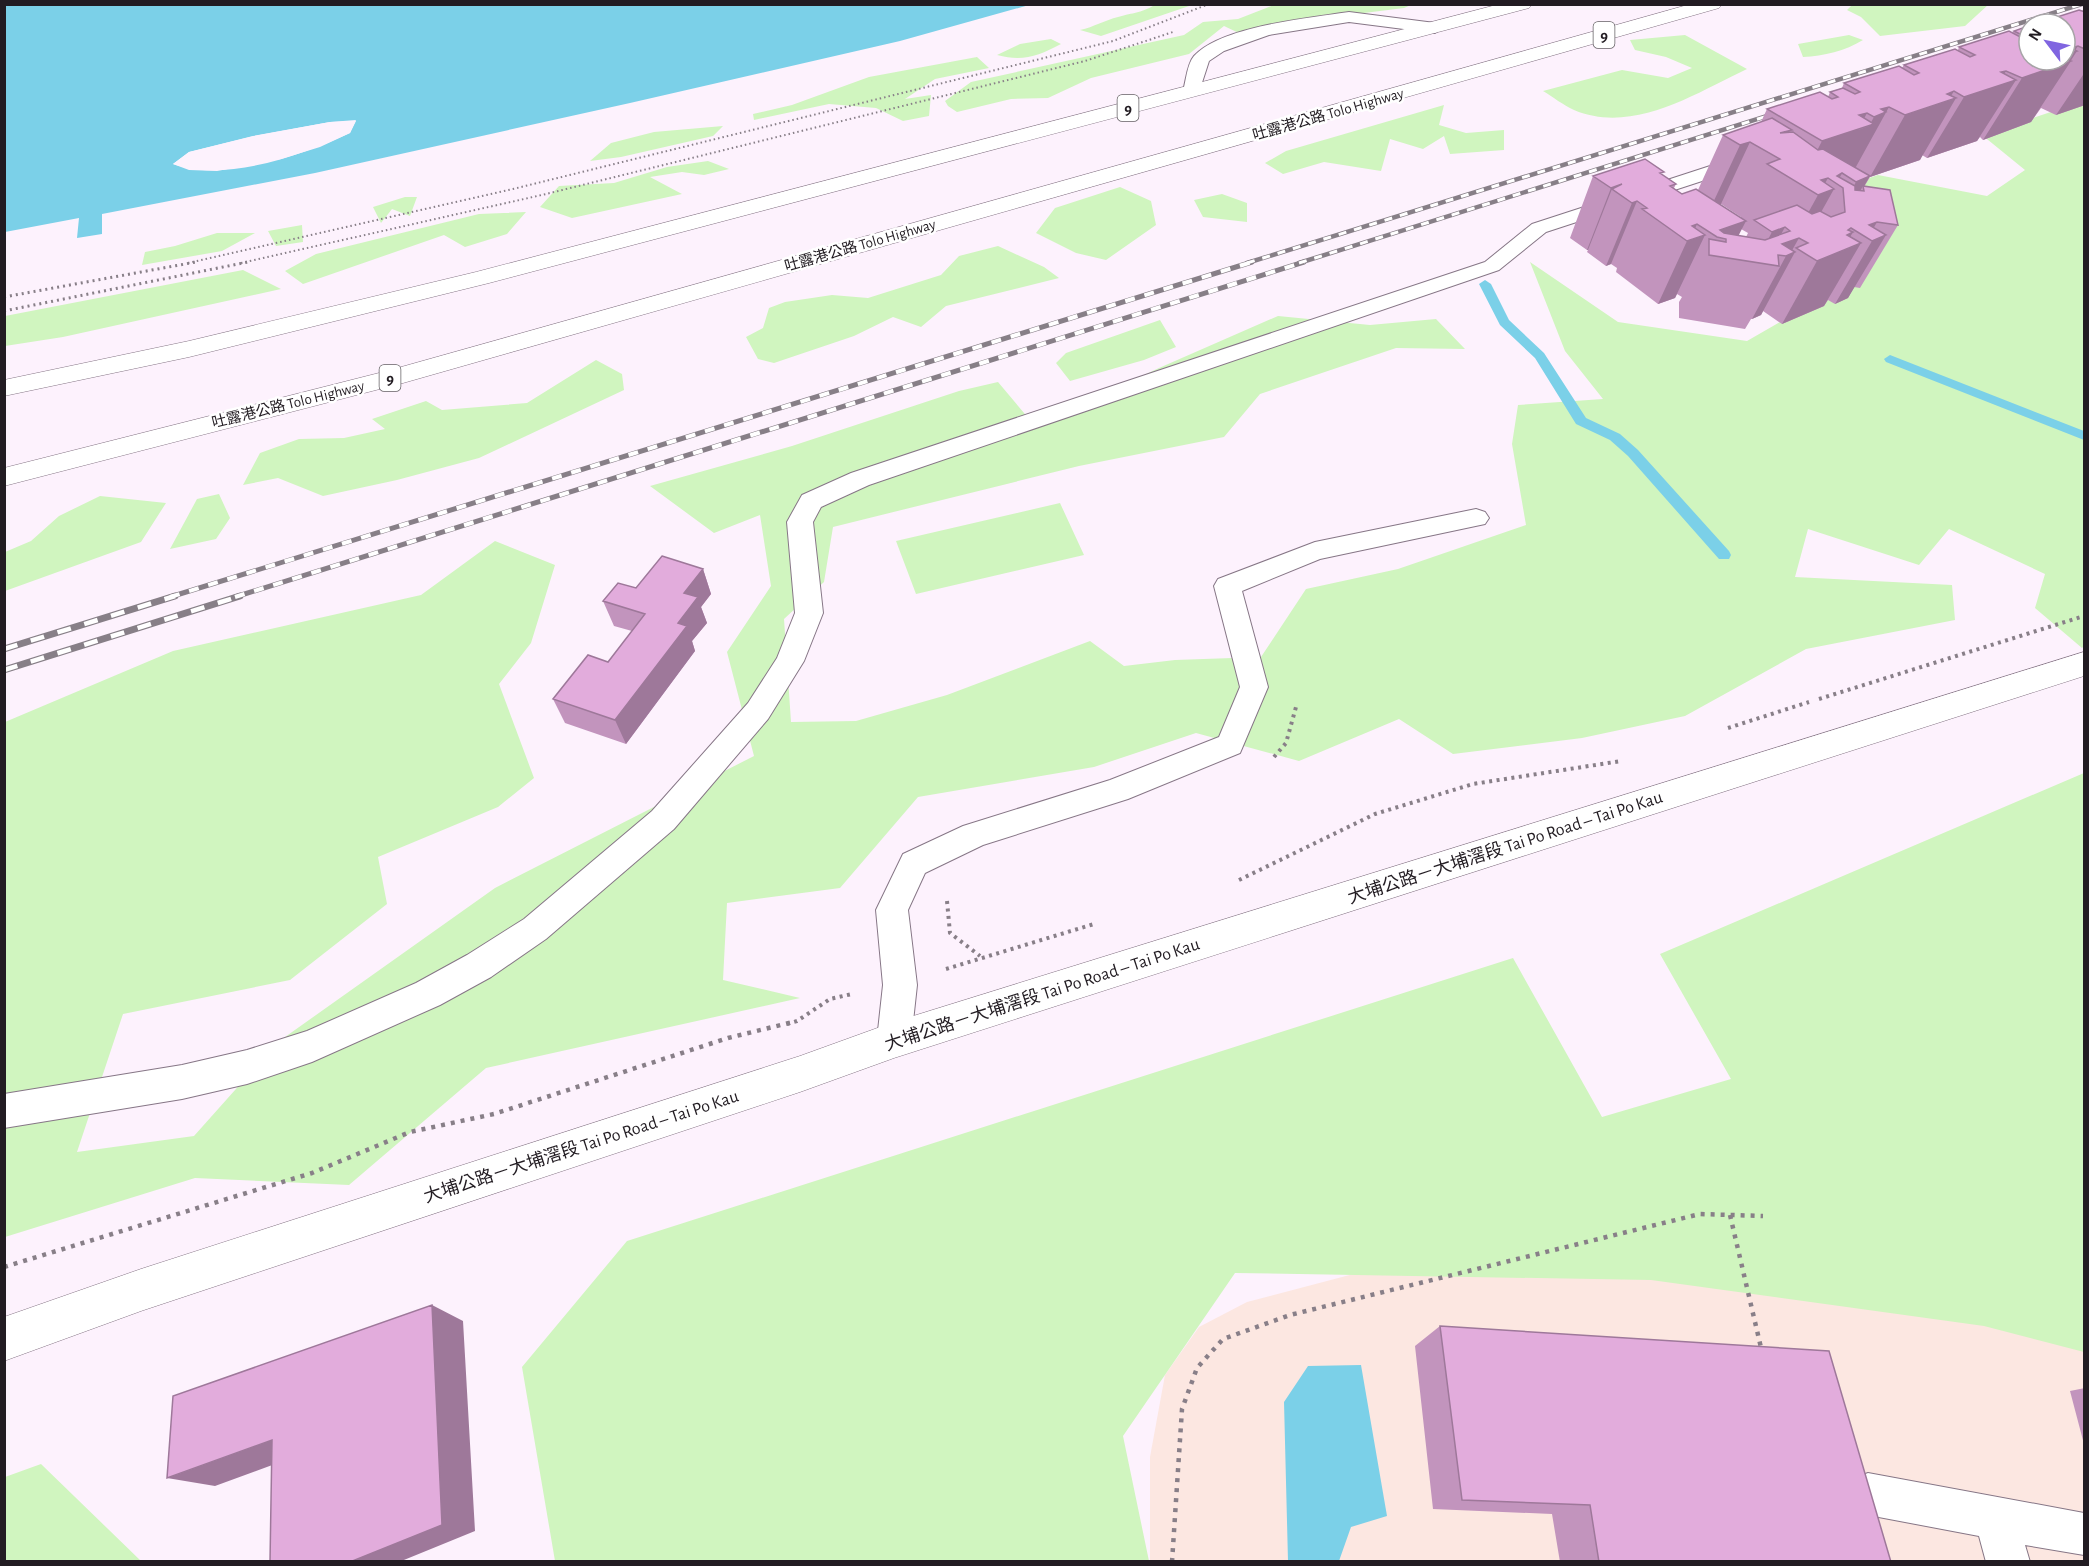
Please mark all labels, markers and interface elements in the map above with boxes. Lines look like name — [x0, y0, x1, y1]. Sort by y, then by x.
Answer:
north arrow — [2017, 12, 2077, 72]
road number: 9 — [1594, 22, 1614, 48]
text: N — [2025, 26, 2045, 44]
street label: 吐露港公路 Tolo Highway — [1251, 85, 1406, 143]
road number: 9 — [1118, 95, 1138, 121]
street label: 吐露港公路 Tolo Highway — [783, 216, 938, 274]
road number: 9 — [380, 365, 400, 391]
street label: 吐露港公路 Tolo Highway — [210, 377, 366, 431]
street label: 大埔公路－大埔滘段 Tai Po Road – Tai Po Kau — [1345, 787, 1665, 907]
street label: 大埔公路－大埔滘段 Tai Po Road – Tai Po Kau — [882, 934, 1202, 1054]
street label: 大埔公路－大埔滘段 Tai Po Road – Tai Po Kau — [421, 1086, 741, 1206]

